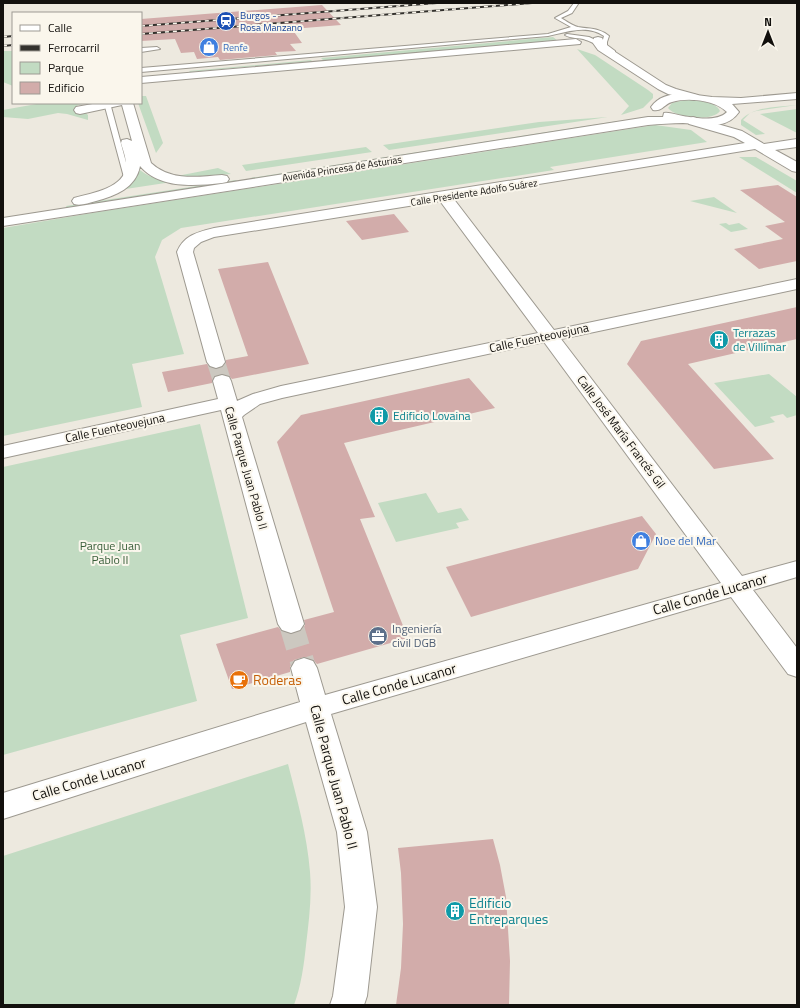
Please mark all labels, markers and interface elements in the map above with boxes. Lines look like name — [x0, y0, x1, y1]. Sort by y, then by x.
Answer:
place label: Burgos - Rosa Manzano — [240, 8, 302, 35]
station icon: Burgos - Rosa Manzano — [215, 10, 237, 32]
legend — [12, 12, 142, 104]
north arrow — [748, 12, 788, 52]
text: N — [764, 14, 772, 30]
text: Calle — [48, 18, 72, 37]
shop icon: Renfe — [198, 36, 220, 58]
text: Ferrocarril — [48, 38, 100, 57]
place label: Renfe — [223, 40, 248, 55]
text: Parque — [48, 58, 84, 77]
text: Edificio — [48, 78, 84, 97]
street label: Avenida Princesa de Asturias — [281, 152, 403, 185]
street label: Calle Presidente Adolfo Suárez — [410, 175, 539, 210]
street label: Calle Fuenteovejuna — [487, 318, 590, 357]
place label: Terrazas de Villímar — [733, 323, 786, 356]
building icon: Terrazas de Villímar — [708, 329, 730, 351]
street label: Calle José María Francés Gil — [573, 371, 670, 492]
street label: Calle Parque Juan Pablo II — [220, 404, 273, 532]
building icon: Edificio Lovaina — [368, 405, 390, 427]
place label: Edificio Lovaina — [393, 406, 471, 425]
street label: Calle Fuenteovejuna — [63, 408, 166, 447]
shop icon: Noe del Mar — [630, 530, 652, 552]
place label: Noe del Mar — [655, 531, 716, 550]
park label: Parque Juan Pablo II — [80, 536, 140, 569]
street label: Calle Conde Lucanor — [650, 567, 770, 620]
place label: Ingeniería civil DGB — [392, 619, 442, 652]
office icon: Ingeniería civil DGB — [367, 625, 389, 647]
street label: Calle Conde Lucanor — [339, 657, 459, 710]
cafe icon: Roderas — [228, 669, 250, 691]
place label: Roderas — [253, 669, 302, 690]
street label: Calle Parque Juan Pablo II — [305, 702, 364, 851]
street label: Calle Conde Lucanor — [29, 751, 149, 806]
place label: Edificio Entreparques — [469, 892, 548, 929]
building icon: Edificio Entreparques — [444, 900, 466, 922]

